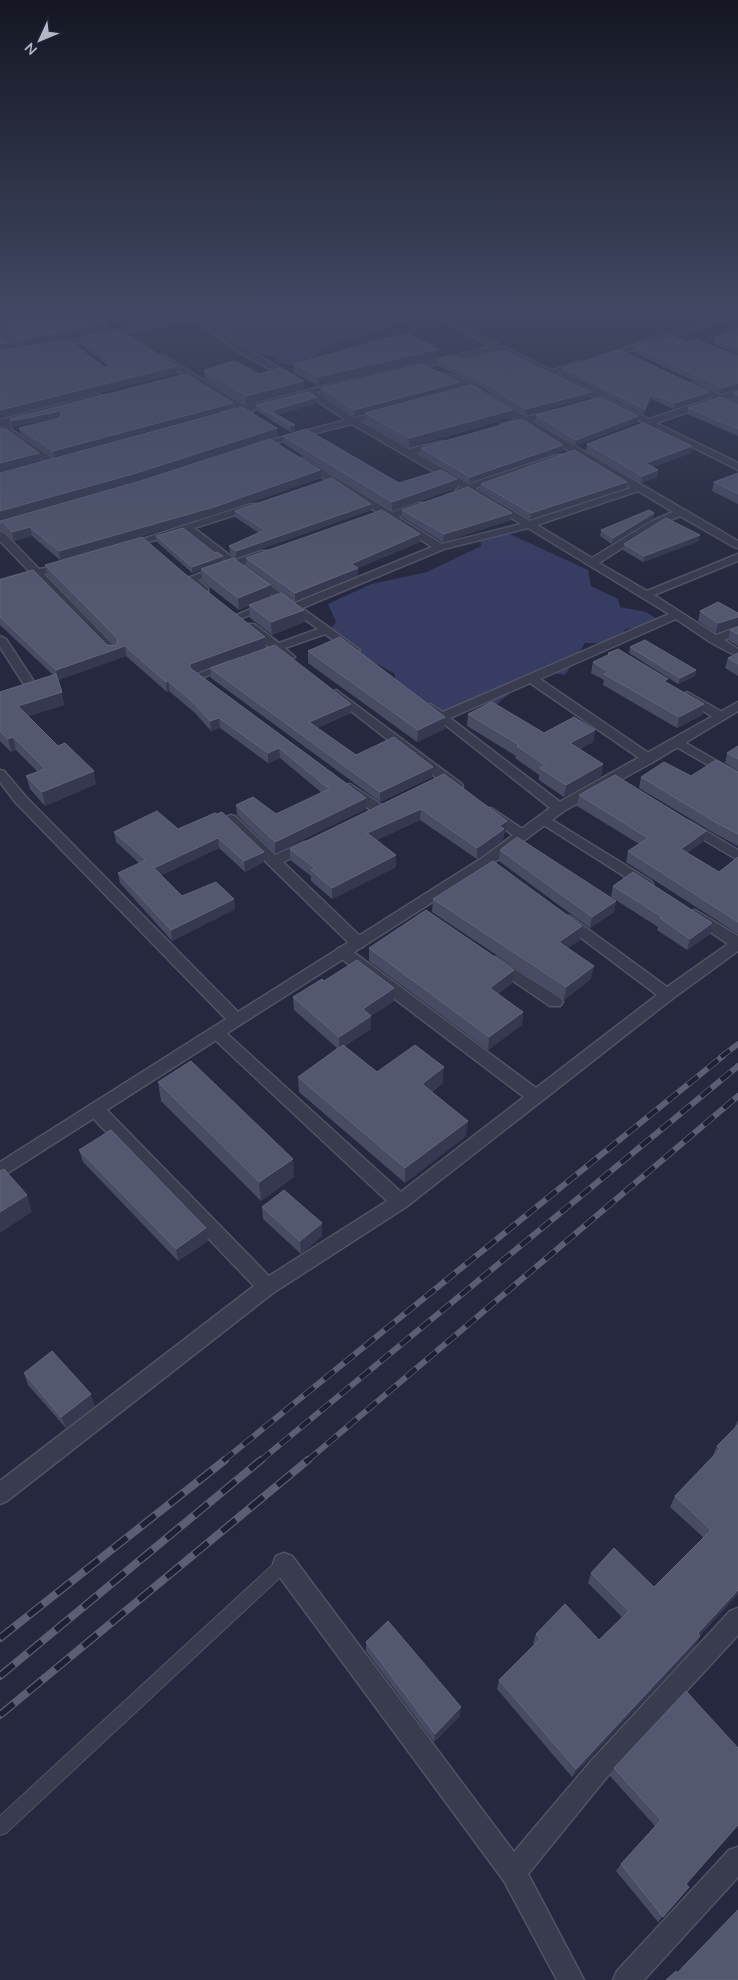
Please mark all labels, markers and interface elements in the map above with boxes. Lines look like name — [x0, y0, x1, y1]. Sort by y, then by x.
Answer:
north arrow — [15, 15, 65, 65]
text: N — [21, 38, 41, 59]

